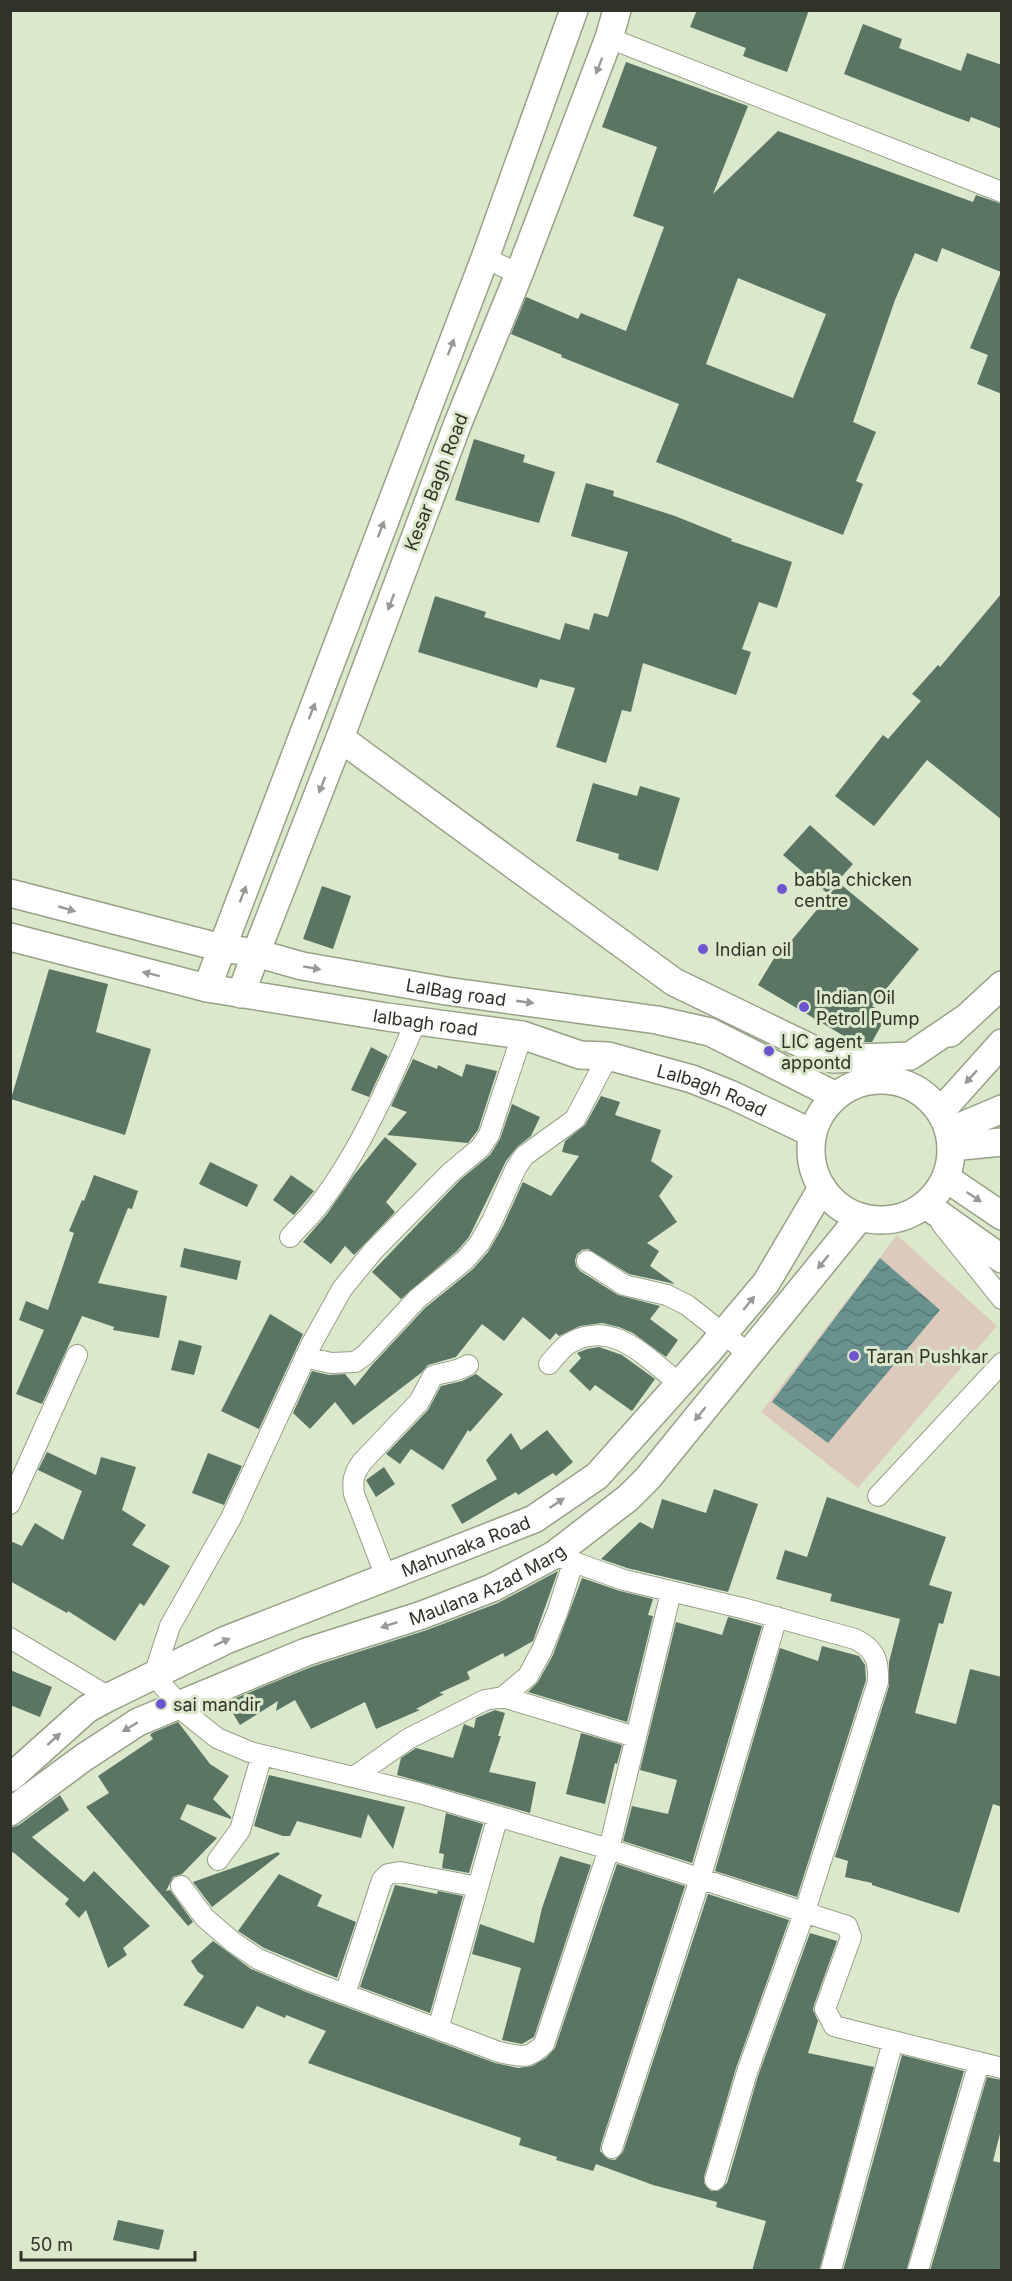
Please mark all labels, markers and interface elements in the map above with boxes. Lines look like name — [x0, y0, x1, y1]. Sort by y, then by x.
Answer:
one-way arrow — [593, 57, 603, 75]
one-way arrow — [446, 338, 456, 356]
street label: Kesar Bagh Road — [400, 410, 472, 554]
one-way arrow — [377, 520, 386, 538]
one-way arrow — [386, 593, 395, 611]
one-way arrow — [307, 702, 317, 720]
one-way arrow — [317, 776, 327, 794]
place label: babla chicken centre — [794, 869, 912, 911]
marker: babla chicken centre — [775, 882, 789, 896]
one-way arrow — [239, 885, 248, 903]
one-way arrow — [58, 904, 76, 914]
place label: Indian oil — [715, 939, 791, 960]
marker: Indian oil — [696, 942, 710, 956]
one-way arrow — [303, 964, 322, 973]
one-way arrow — [141, 968, 160, 978]
street label: LalBag road — [404, 974, 508, 1010]
place label: Indian Oil Petrol Pump — [816, 987, 919, 1029]
one-way arrow — [516, 998, 535, 1007]
marker: Indian Oil Petrol Pump — [797, 1000, 811, 1014]
street label: lalbagh road — [372, 1004, 479, 1040]
place label: LIC agent appontd — [781, 1031, 862, 1073]
marker: LIC agent appontd — [762, 1044, 776, 1058]
street label: Lalbagh Road — [655, 1059, 770, 1120]
one-way arrow — [965, 1069, 978, 1084]
one-way arrow — [965, 1191, 981, 1203]
one-way arrow — [817, 1255, 829, 1270]
one-way arrow — [742, 1295, 754, 1310]
place label: Taran Pushkar — [866, 1346, 988, 1367]
marker: Taran Pushkar — [847, 1349, 861, 1363]
one-way arrow — [694, 1406, 707, 1421]
one-way arrow — [548, 1497, 564, 1509]
street label: Mahunaka Road — [398, 1511, 533, 1581]
street label: Maulana Azad Marg — [406, 1540, 569, 1629]
one-way arrow — [380, 1621, 398, 1630]
one-way arrow — [214, 1637, 232, 1647]
place label: sai mandir — [173, 1694, 261, 1715]
marker: sai mandir — [154, 1697, 168, 1711]
one-way arrow — [122, 1722, 138, 1733]
one-way arrow — [47, 1732, 62, 1746]
scale bar — [21, 2224, 195, 2262]
text: 50 m — [30, 2234, 73, 2255]

